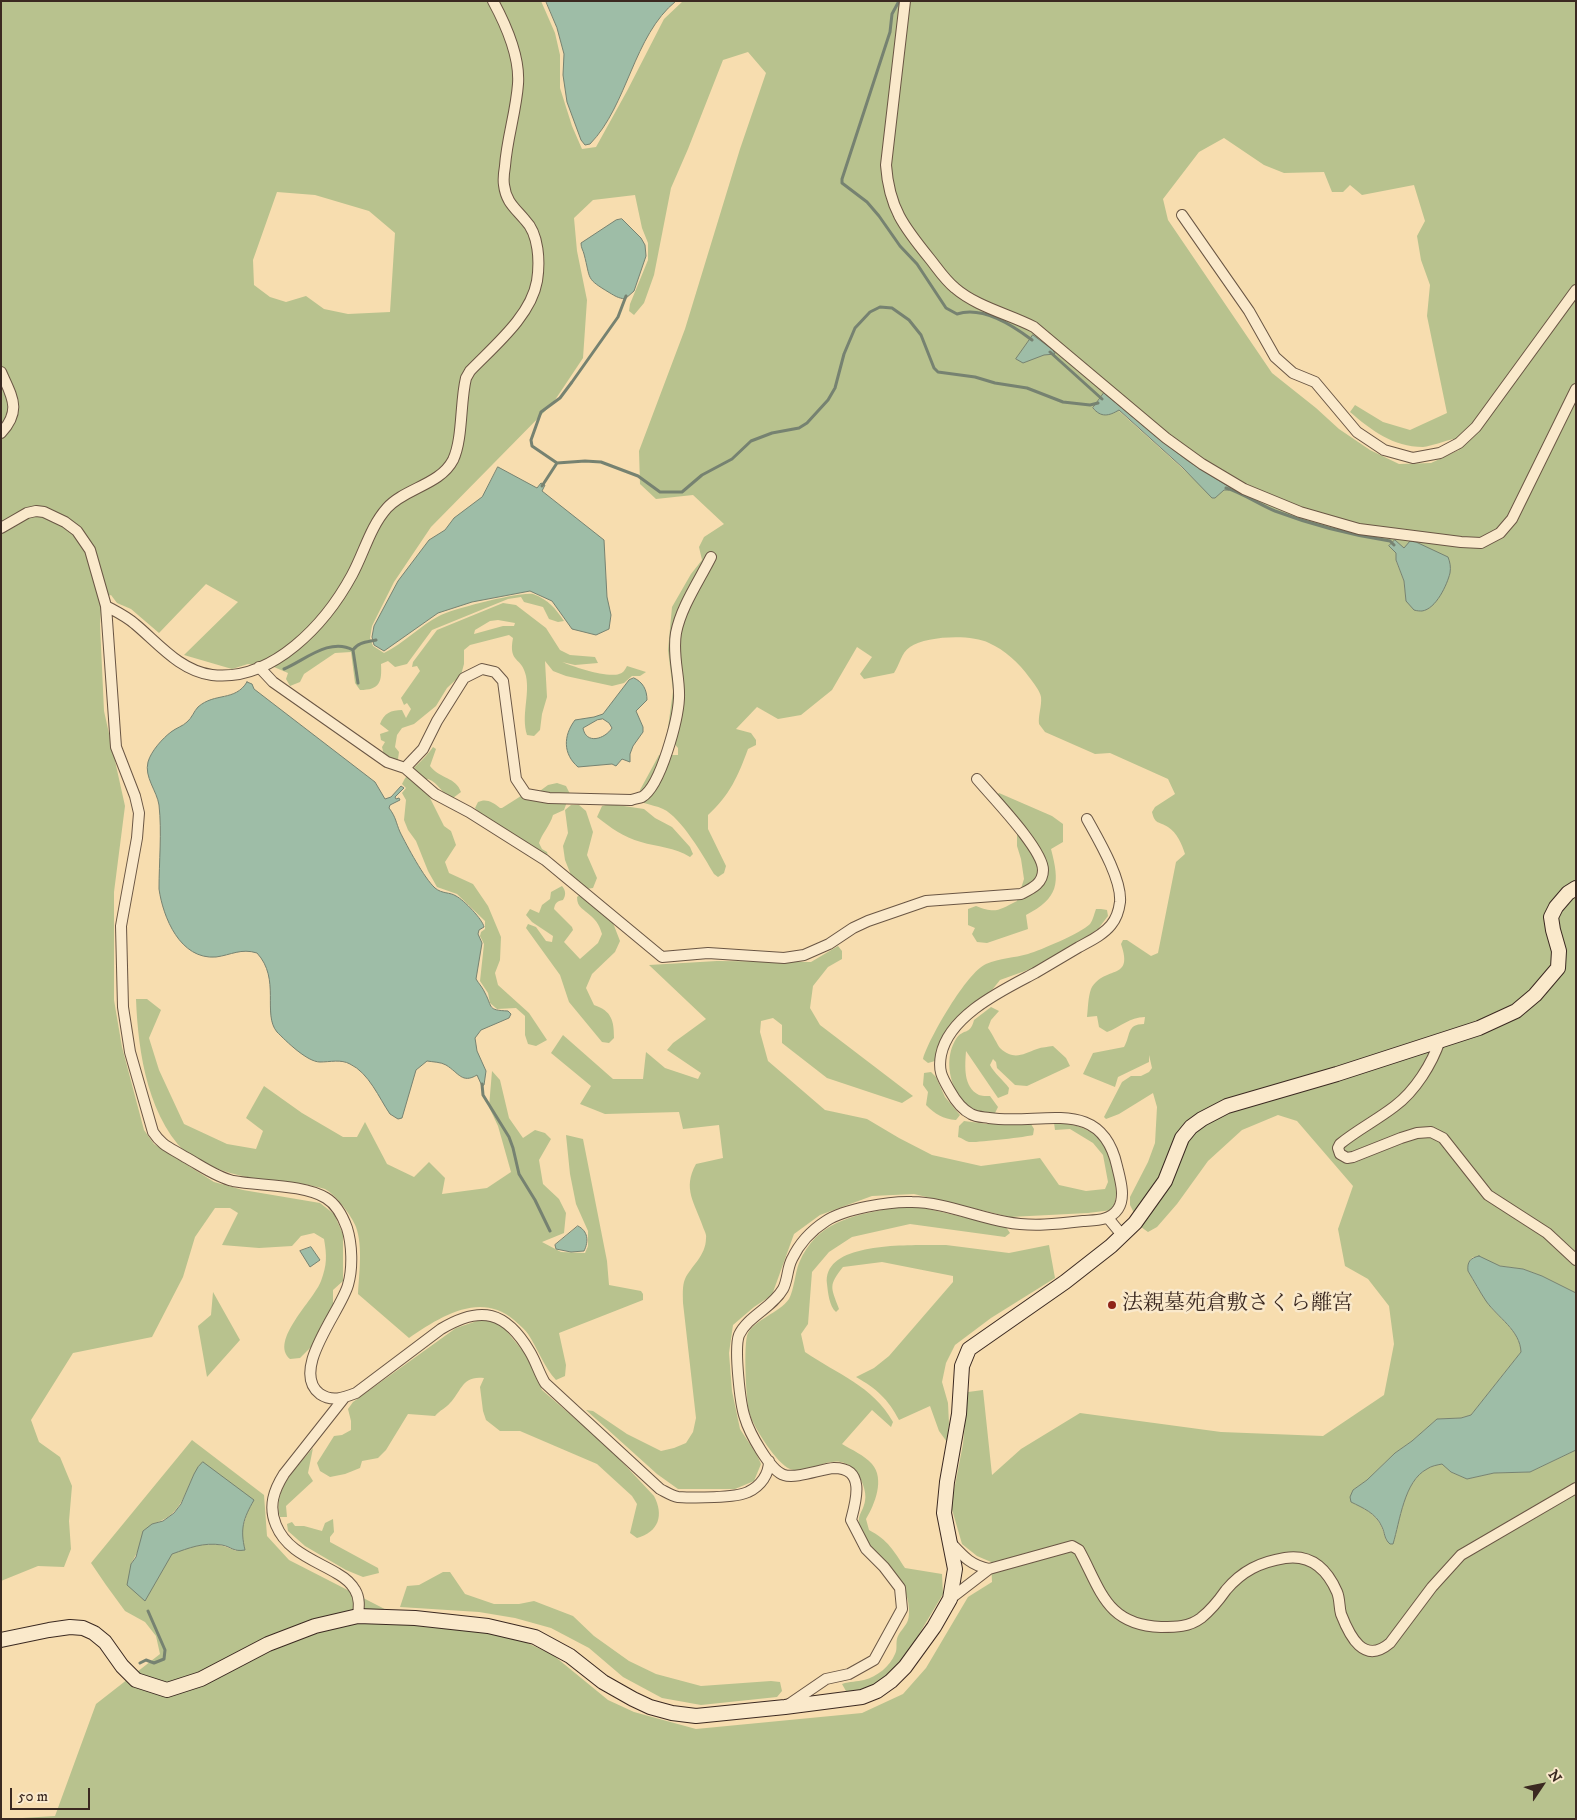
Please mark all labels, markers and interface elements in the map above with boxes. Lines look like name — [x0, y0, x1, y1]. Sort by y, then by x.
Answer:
place label: 法親墓苑倉敷さくら離宮 — [1122, 1292, 1353, 1318]
marker: 法親墓苑倉敷さくら離宮 — [1106, 1299, 1118, 1311]
north arrow — [1517, 1760, 1567, 1810]
text: N — [1544, 1767, 1565, 1786]
scale bar — [12, 1778, 92, 1810]
text: 50 m — [18, 1787, 48, 1806]

